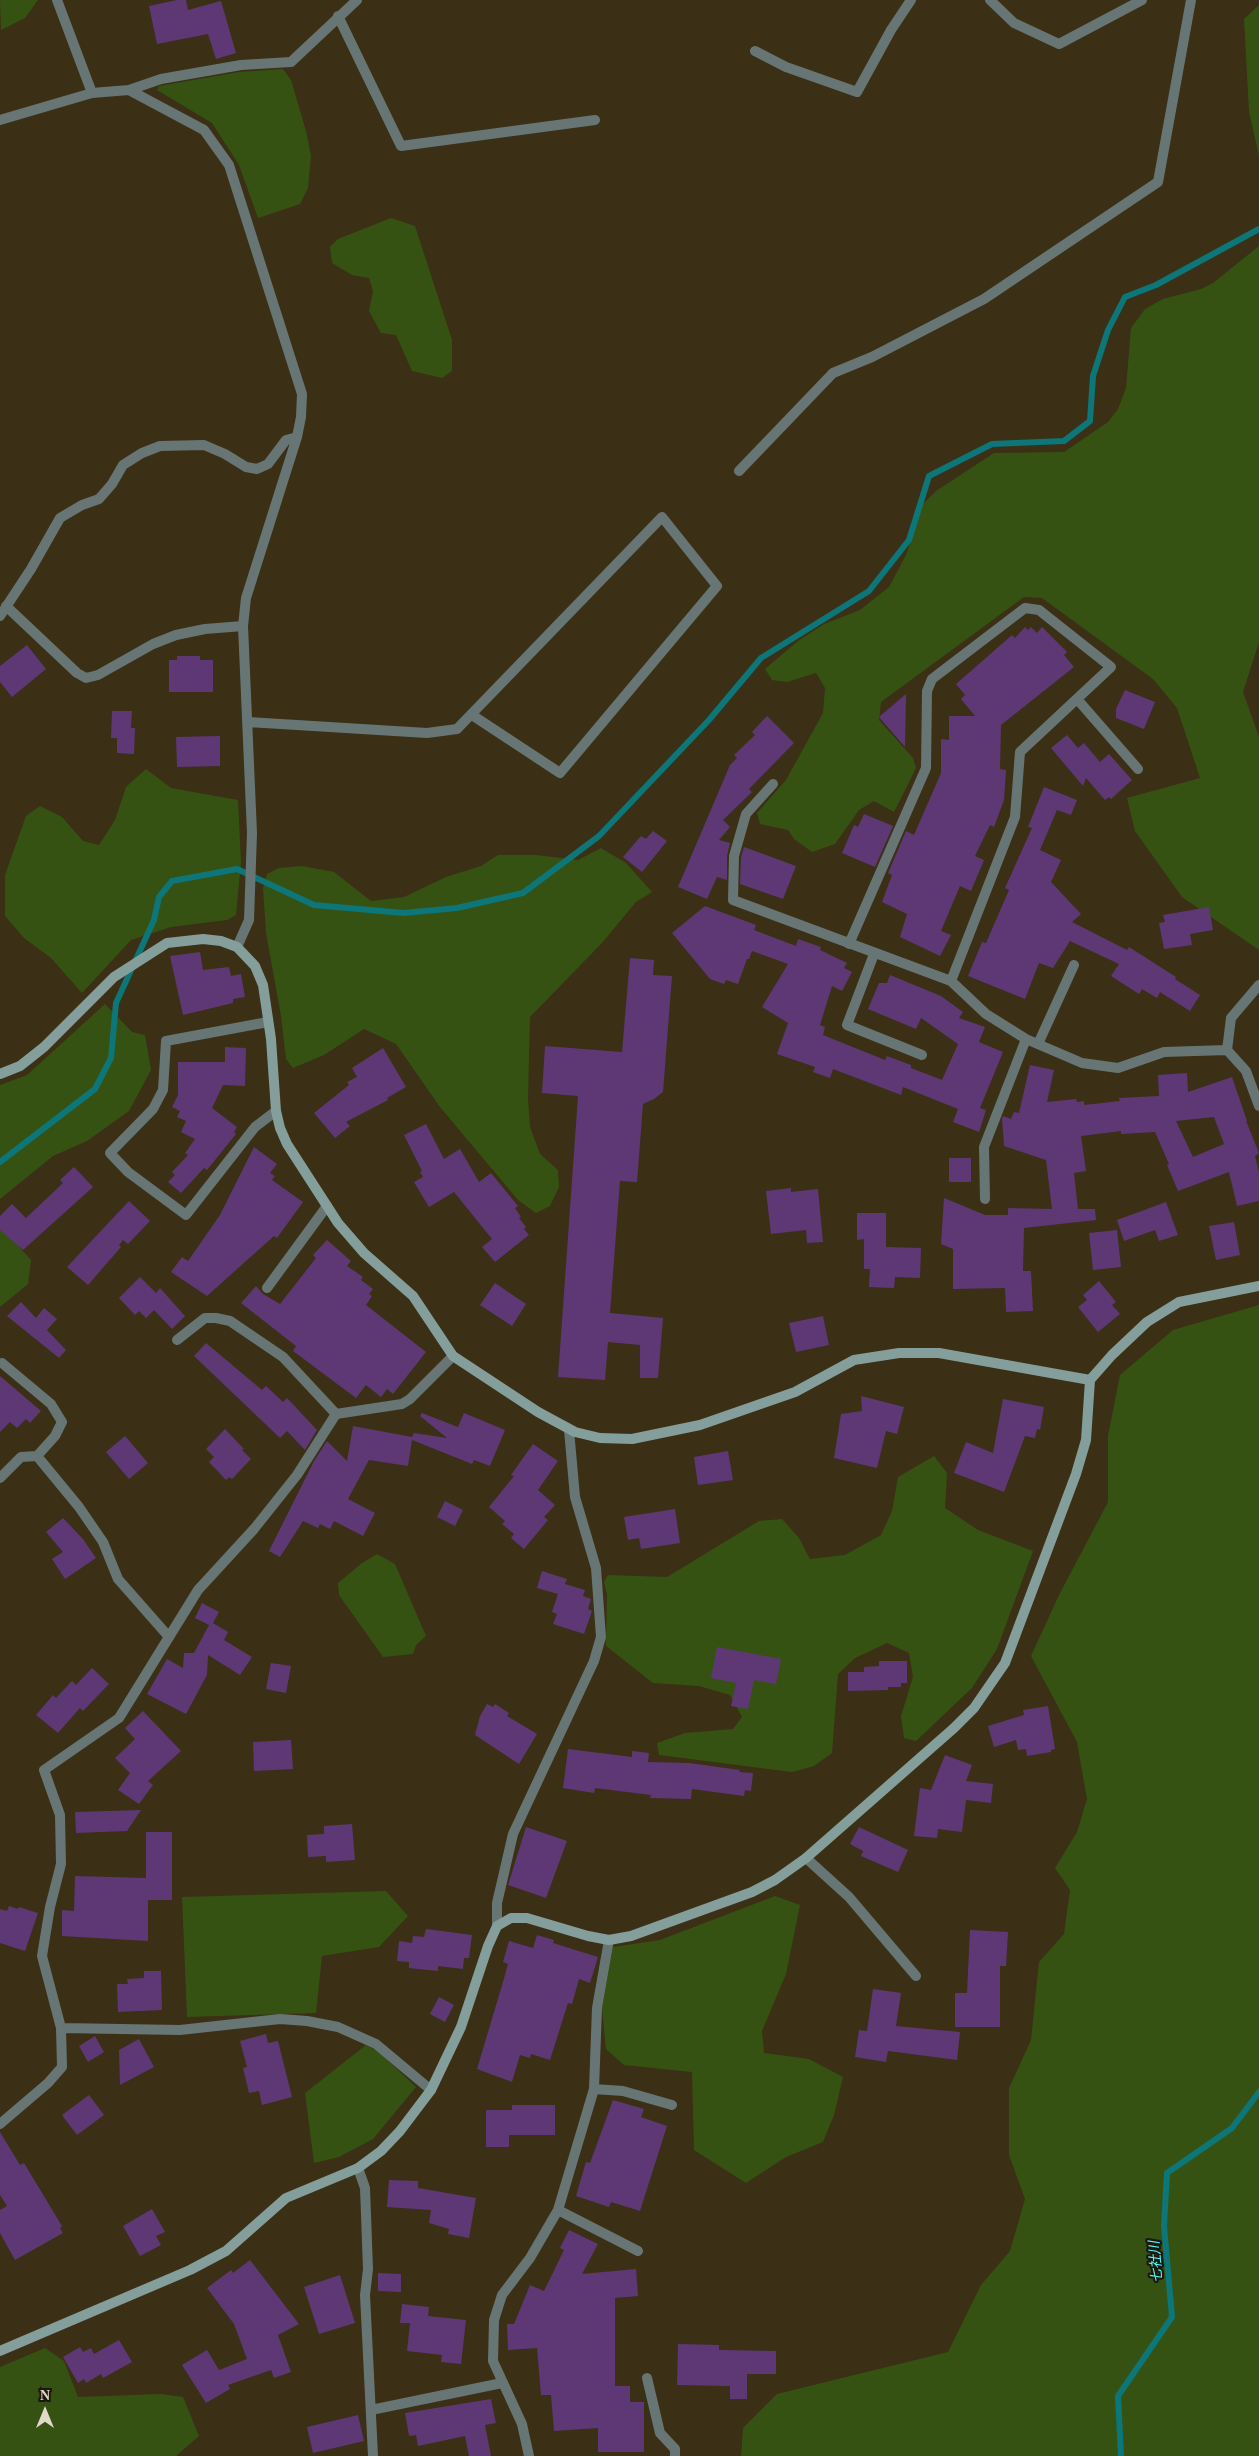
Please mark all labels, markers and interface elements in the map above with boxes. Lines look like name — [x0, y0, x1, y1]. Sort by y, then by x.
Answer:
water label: 七社川 — [1145, 2240, 1165, 2284]
north arrow — [20, 2386, 70, 2436]
text: N — [40, 2388, 50, 2403]

